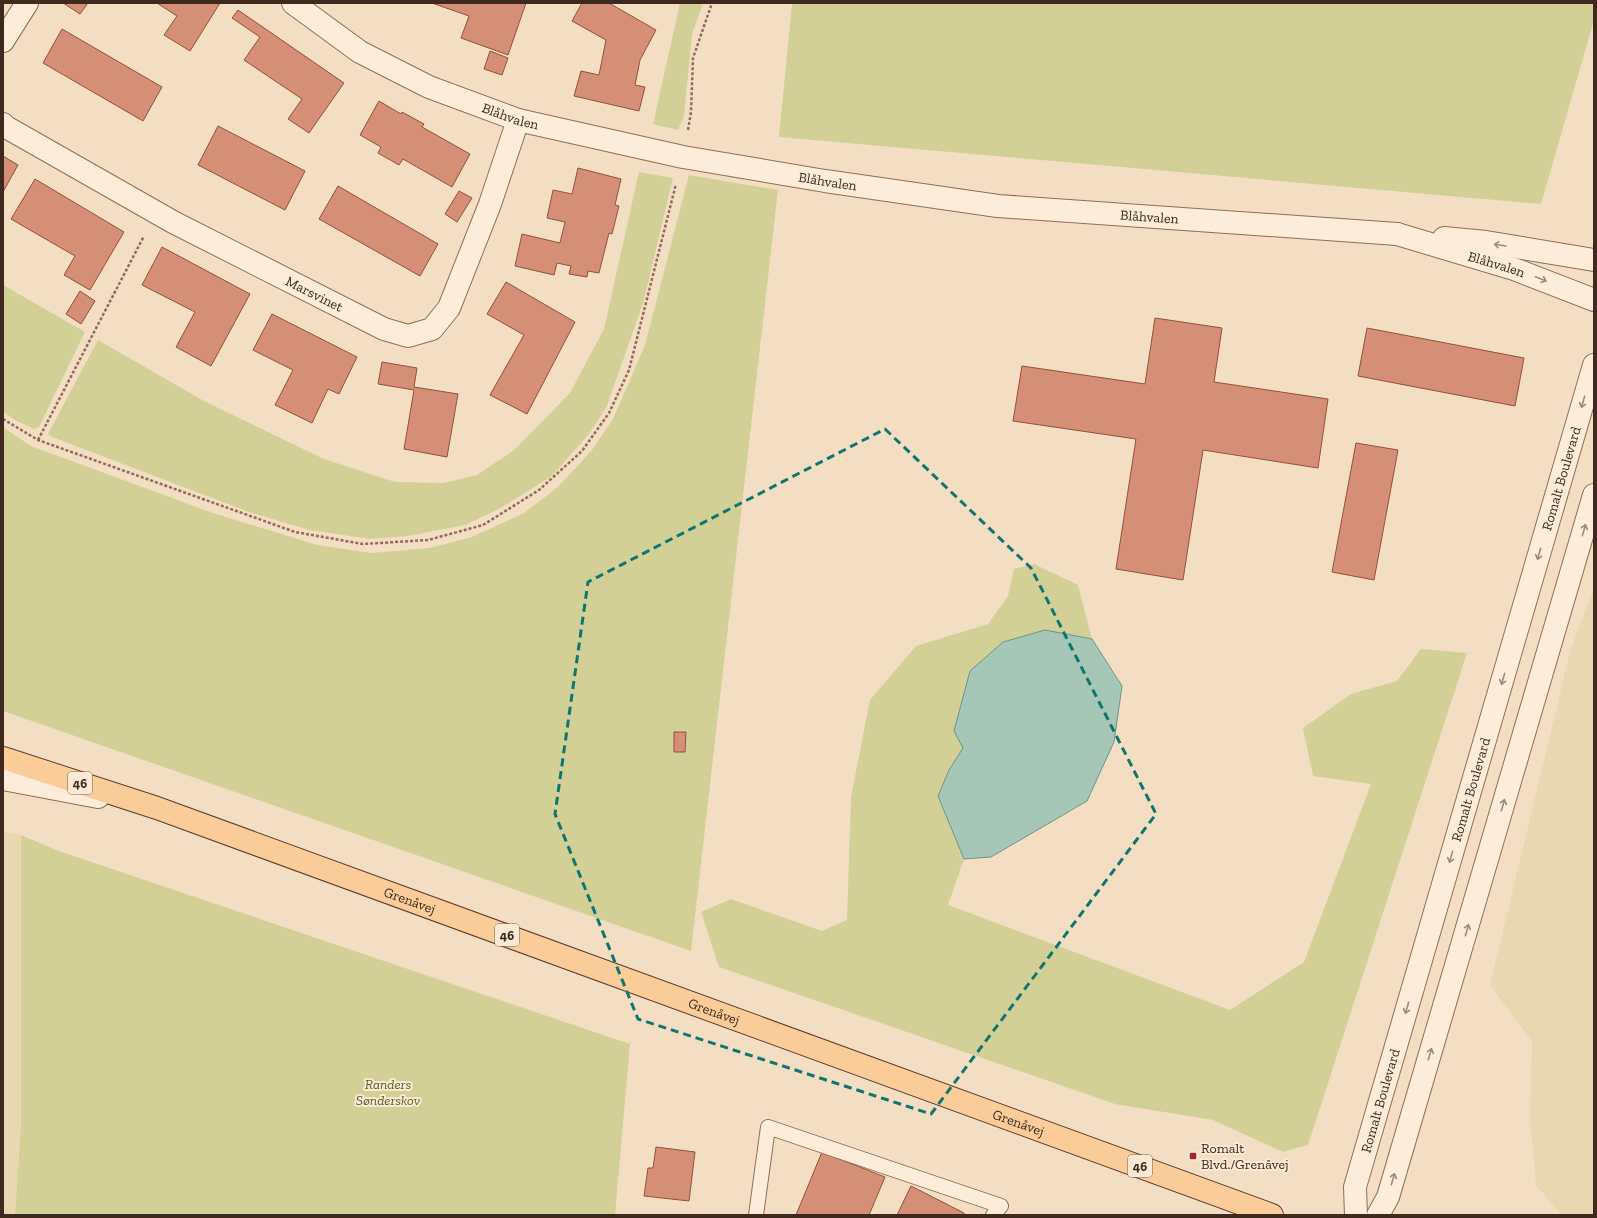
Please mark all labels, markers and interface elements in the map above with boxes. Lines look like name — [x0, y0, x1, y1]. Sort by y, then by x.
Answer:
street label: Blåhvalen — [480, 99, 540, 133]
street label: Blåhvalen — [797, 168, 858, 194]
street label: Blåhvalen — [1120, 206, 1179, 227]
one-way arrow — [1494, 240, 1507, 248]
street label: Blåhvalen — [1466, 247, 1528, 281]
street label: Marsvinet — [283, 272, 347, 316]
one-way arrow — [1534, 276, 1546, 284]
one-way arrow — [1579, 396, 1586, 409]
street label: Romalt Boulevard — [1538, 424, 1584, 532]
one-way arrow — [1581, 523, 1588, 536]
one-way arrow — [1535, 547, 1542, 560]
one-way arrow — [1499, 672, 1506, 685]
street label: Romalt Boulevard — [1447, 735, 1494, 844]
road number: 46 — [68, 772, 92, 794]
one-way arrow — [1500, 799, 1507, 812]
one-way arrow — [1447, 851, 1454, 864]
street label: Grenåvej — [382, 883, 438, 917]
one-way arrow — [1464, 923, 1471, 936]
road number: 46 — [495, 924, 519, 946]
street label: Grenåvej — [686, 994, 742, 1029]
one-way arrow — [1403, 1002, 1410, 1015]
street label: Romalt Boulevard — [1357, 1046, 1403, 1155]
one-way arrow — [1427, 1048, 1434, 1061]
park label: Randers Sønderskov — [356, 1076, 421, 1109]
street label: Grenåvej — [990, 1105, 1047, 1140]
place label: Romalt Blvd./Grenåvej — [1201, 1140, 1289, 1173]
marker: Romalt Blvd./Grenåvej — [1188, 1151, 1198, 1161]
road number: 46 — [1128, 1155, 1152, 1177]
one-way arrow — [1390, 1173, 1397, 1186]

